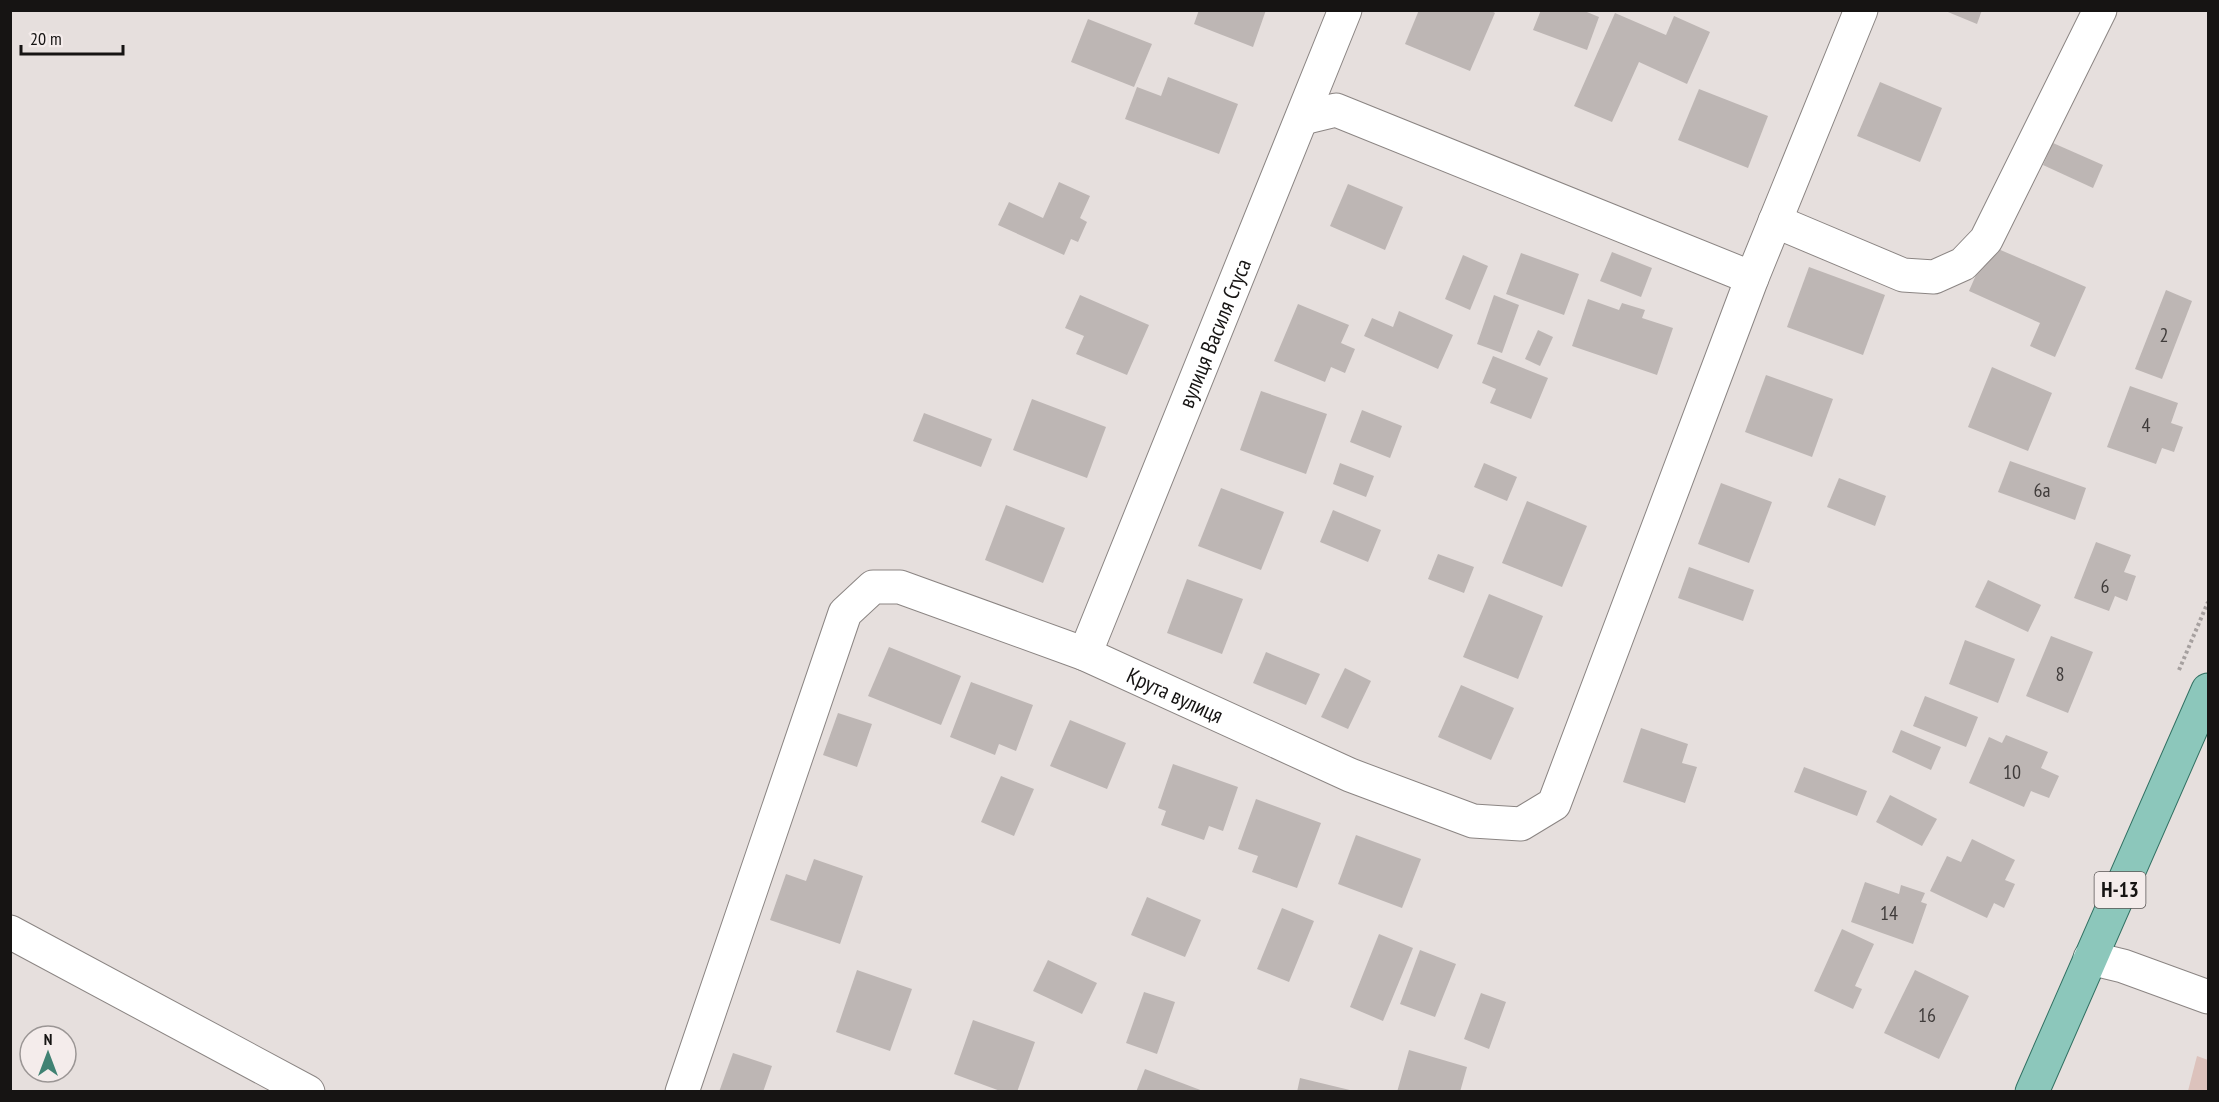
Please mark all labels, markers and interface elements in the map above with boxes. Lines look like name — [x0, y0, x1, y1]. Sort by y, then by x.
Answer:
scale bar — [21, 18, 123, 56]
text: 20 m — [30, 27, 62, 50]
street label: вулиця Василя Стуса — [1172, 255, 1257, 412]
house number: 2 — [2160, 322, 2169, 348]
house number: 4 — [2142, 412, 2151, 438]
house number: 6a — [2034, 477, 2051, 503]
house number: 6 — [2101, 573, 2110, 599]
street label: Крута вулиця — [1122, 661, 1228, 729]
house number: 8 — [2056, 661, 2065, 687]
house number: 10 — [2003, 759, 2021, 785]
road number: Н-13 — [2094, 872, 2146, 908]
house number: 14 — [1880, 900, 1898, 926]
house number: 16 — [1918, 1002, 1936, 1028]
north arrow — [18, 1024, 78, 1084]
text: N — [44, 1029, 52, 1049]

